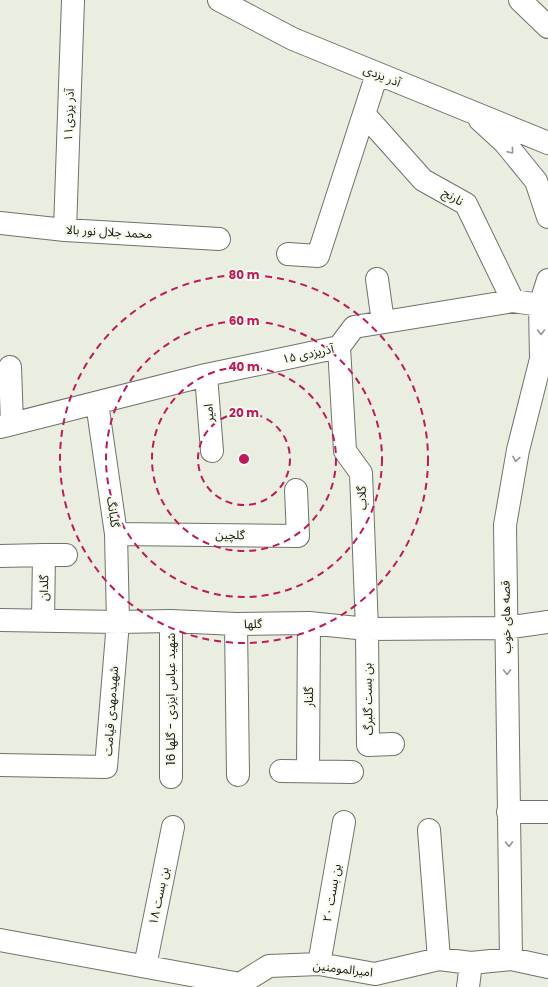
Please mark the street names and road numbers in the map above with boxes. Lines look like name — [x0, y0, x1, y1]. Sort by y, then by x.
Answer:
street label: آذر یزدی — [361, 60, 404, 91]
street label: آذر یزدی۱۱ — [59, 88, 78, 142]
street label: نارنج — [439, 184, 467, 210]
street label: محمد جلال نور بالا — [65, 221, 153, 242]
street label: ۱۵ آذریزدی — [281, 340, 336, 367]
street label: امیر — [199, 403, 218, 424]
street label: گلاب — [353, 485, 370, 510]
street label: گلبانگ — [103, 495, 124, 530]
street label: گلچین — [215, 526, 246, 543]
street label: گلدان — [35, 574, 52, 601]
street label: قصه های خوب — [496, 580, 515, 654]
street label: گلها — [244, 615, 263, 632]
street label: شهید عباس ایزدی - گلها 16 — [162, 633, 179, 765]
street label: بن بست گلبرگ — [358, 663, 377, 735]
street label: شهیدمهدی قیامت — [99, 665, 122, 757]
street label: گلنار — [300, 686, 317, 708]
street label: بن بست ۲۰ — [318, 863, 345, 923]
street label: بن بست ۱۸ — [144, 865, 173, 926]
street label: امیرالمومنین — [312, 956, 374, 981]

